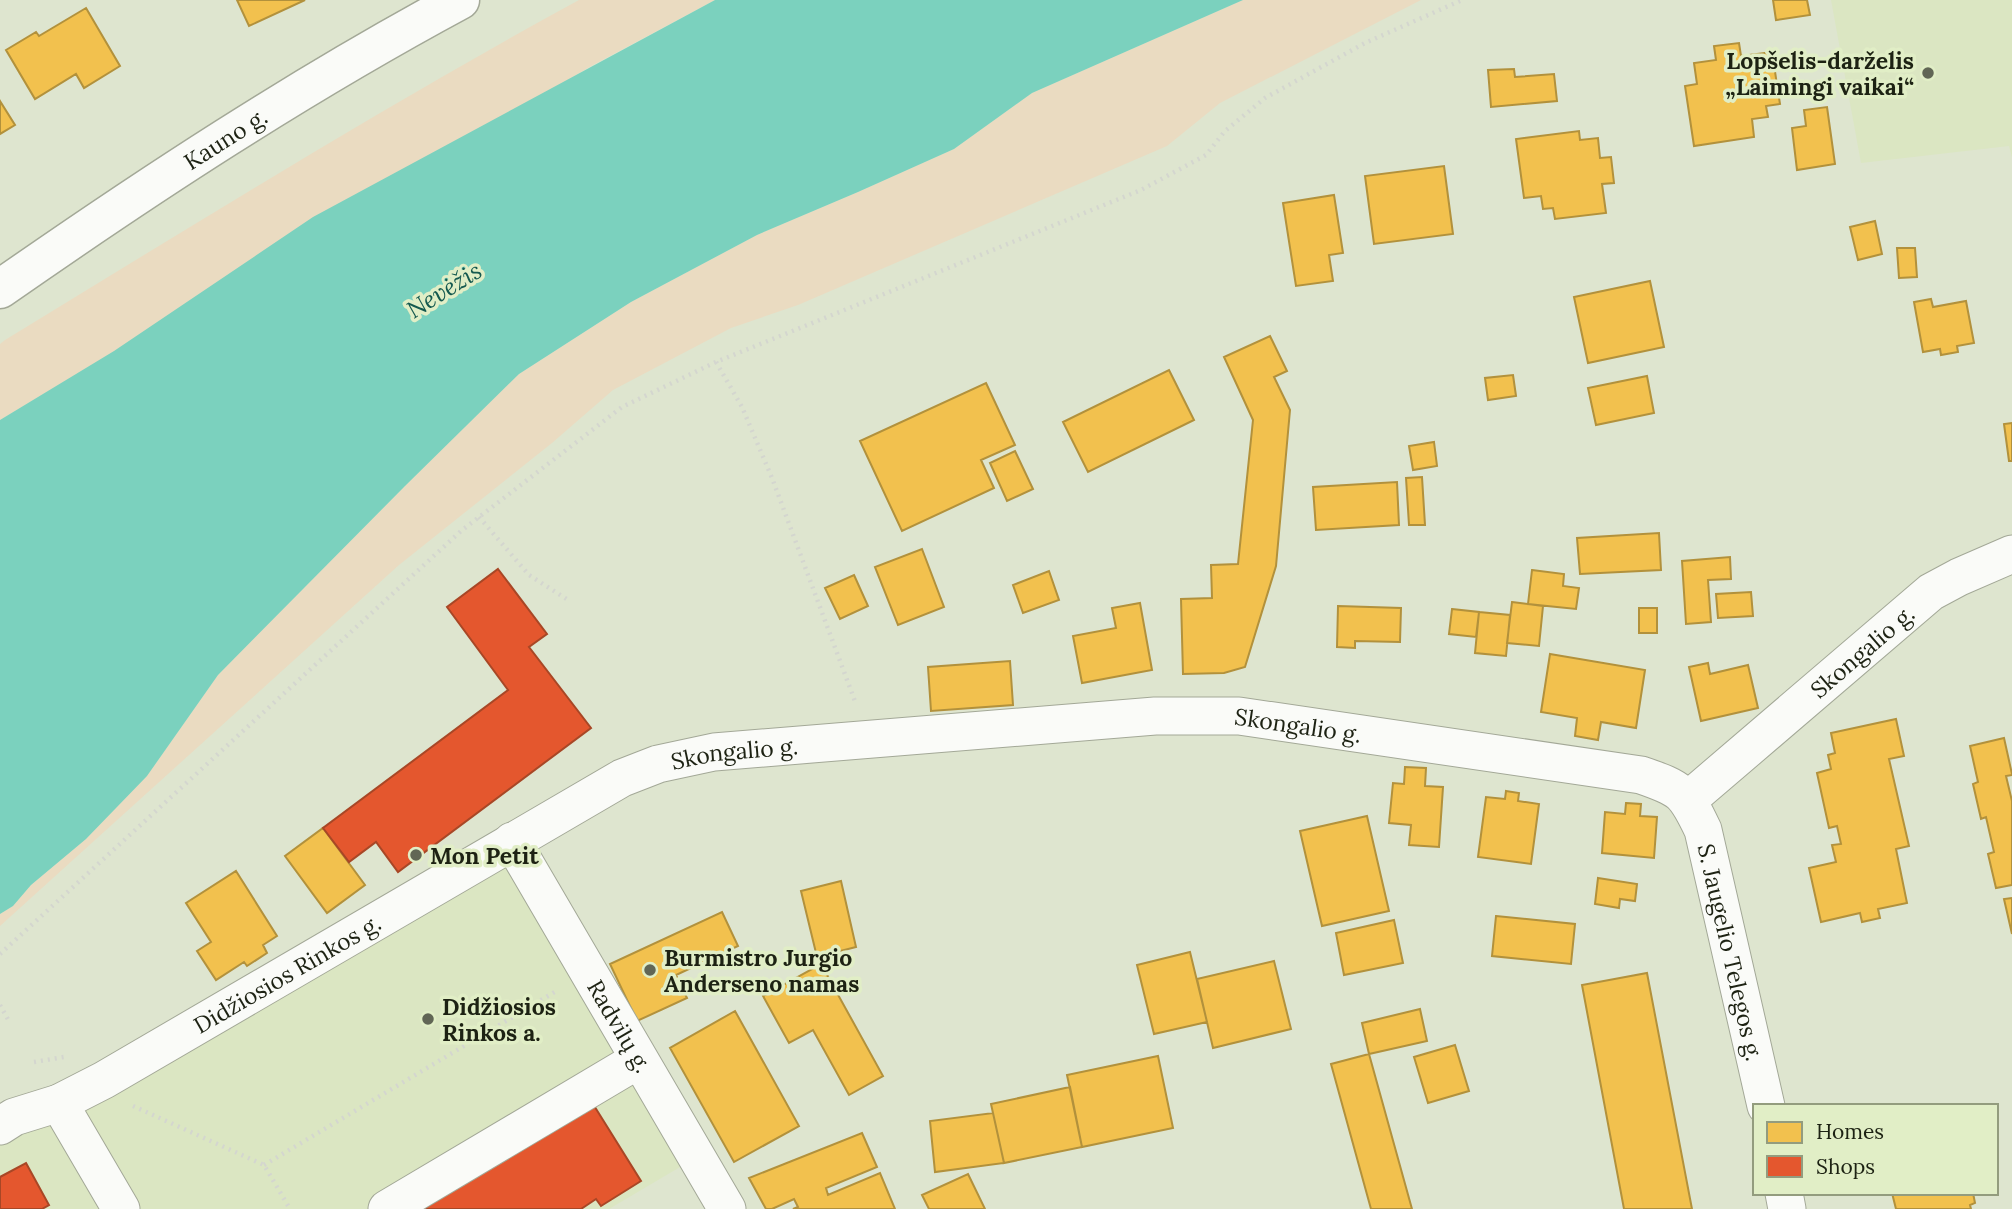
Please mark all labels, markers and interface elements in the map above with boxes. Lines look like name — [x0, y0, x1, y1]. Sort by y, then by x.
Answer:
place label: Lopšelis-darželis „Laimingi vaikai“ — [1725, 46, 1914, 101]
marker: Lopšelis-darželis „Laimingi vaikai“ — [1920, 65, 1936, 81]
street label: Kauno g. — [178, 101, 272, 176]
water label: Nevėžis — [401, 255, 487, 325]
street label: Skongalio g. — [1804, 598, 1920, 704]
street label: Skongalio g. — [1233, 701, 1363, 748]
street label: Skongalio g. — [668, 731, 799, 775]
place label: Mon Petit — [430, 841, 539, 870]
street label: S. Jaugelio Telegos g. — [1692, 841, 1770, 1064]
marker: Mon Petit — [408, 847, 424, 863]
street label: Didžiosios Rinkos g. — [188, 907, 386, 1039]
place label: Burmistro Jurgio Anderseno namas — [664, 943, 859, 998]
marker: Burmistro Jurgio Anderseno namas — [642, 962, 658, 978]
street label: Radvilų g. — [582, 974, 658, 1077]
place label: Didžiosios Rinkos a. — [442, 992, 556, 1047]
marker: Didžiosios Rinkos a. — [420, 1011, 436, 1027]
legend — [1753, 1104, 1998, 1195]
text: Homes — [1816, 1118, 1884, 1145]
text: Shops — [1816, 1153, 1875, 1180]

